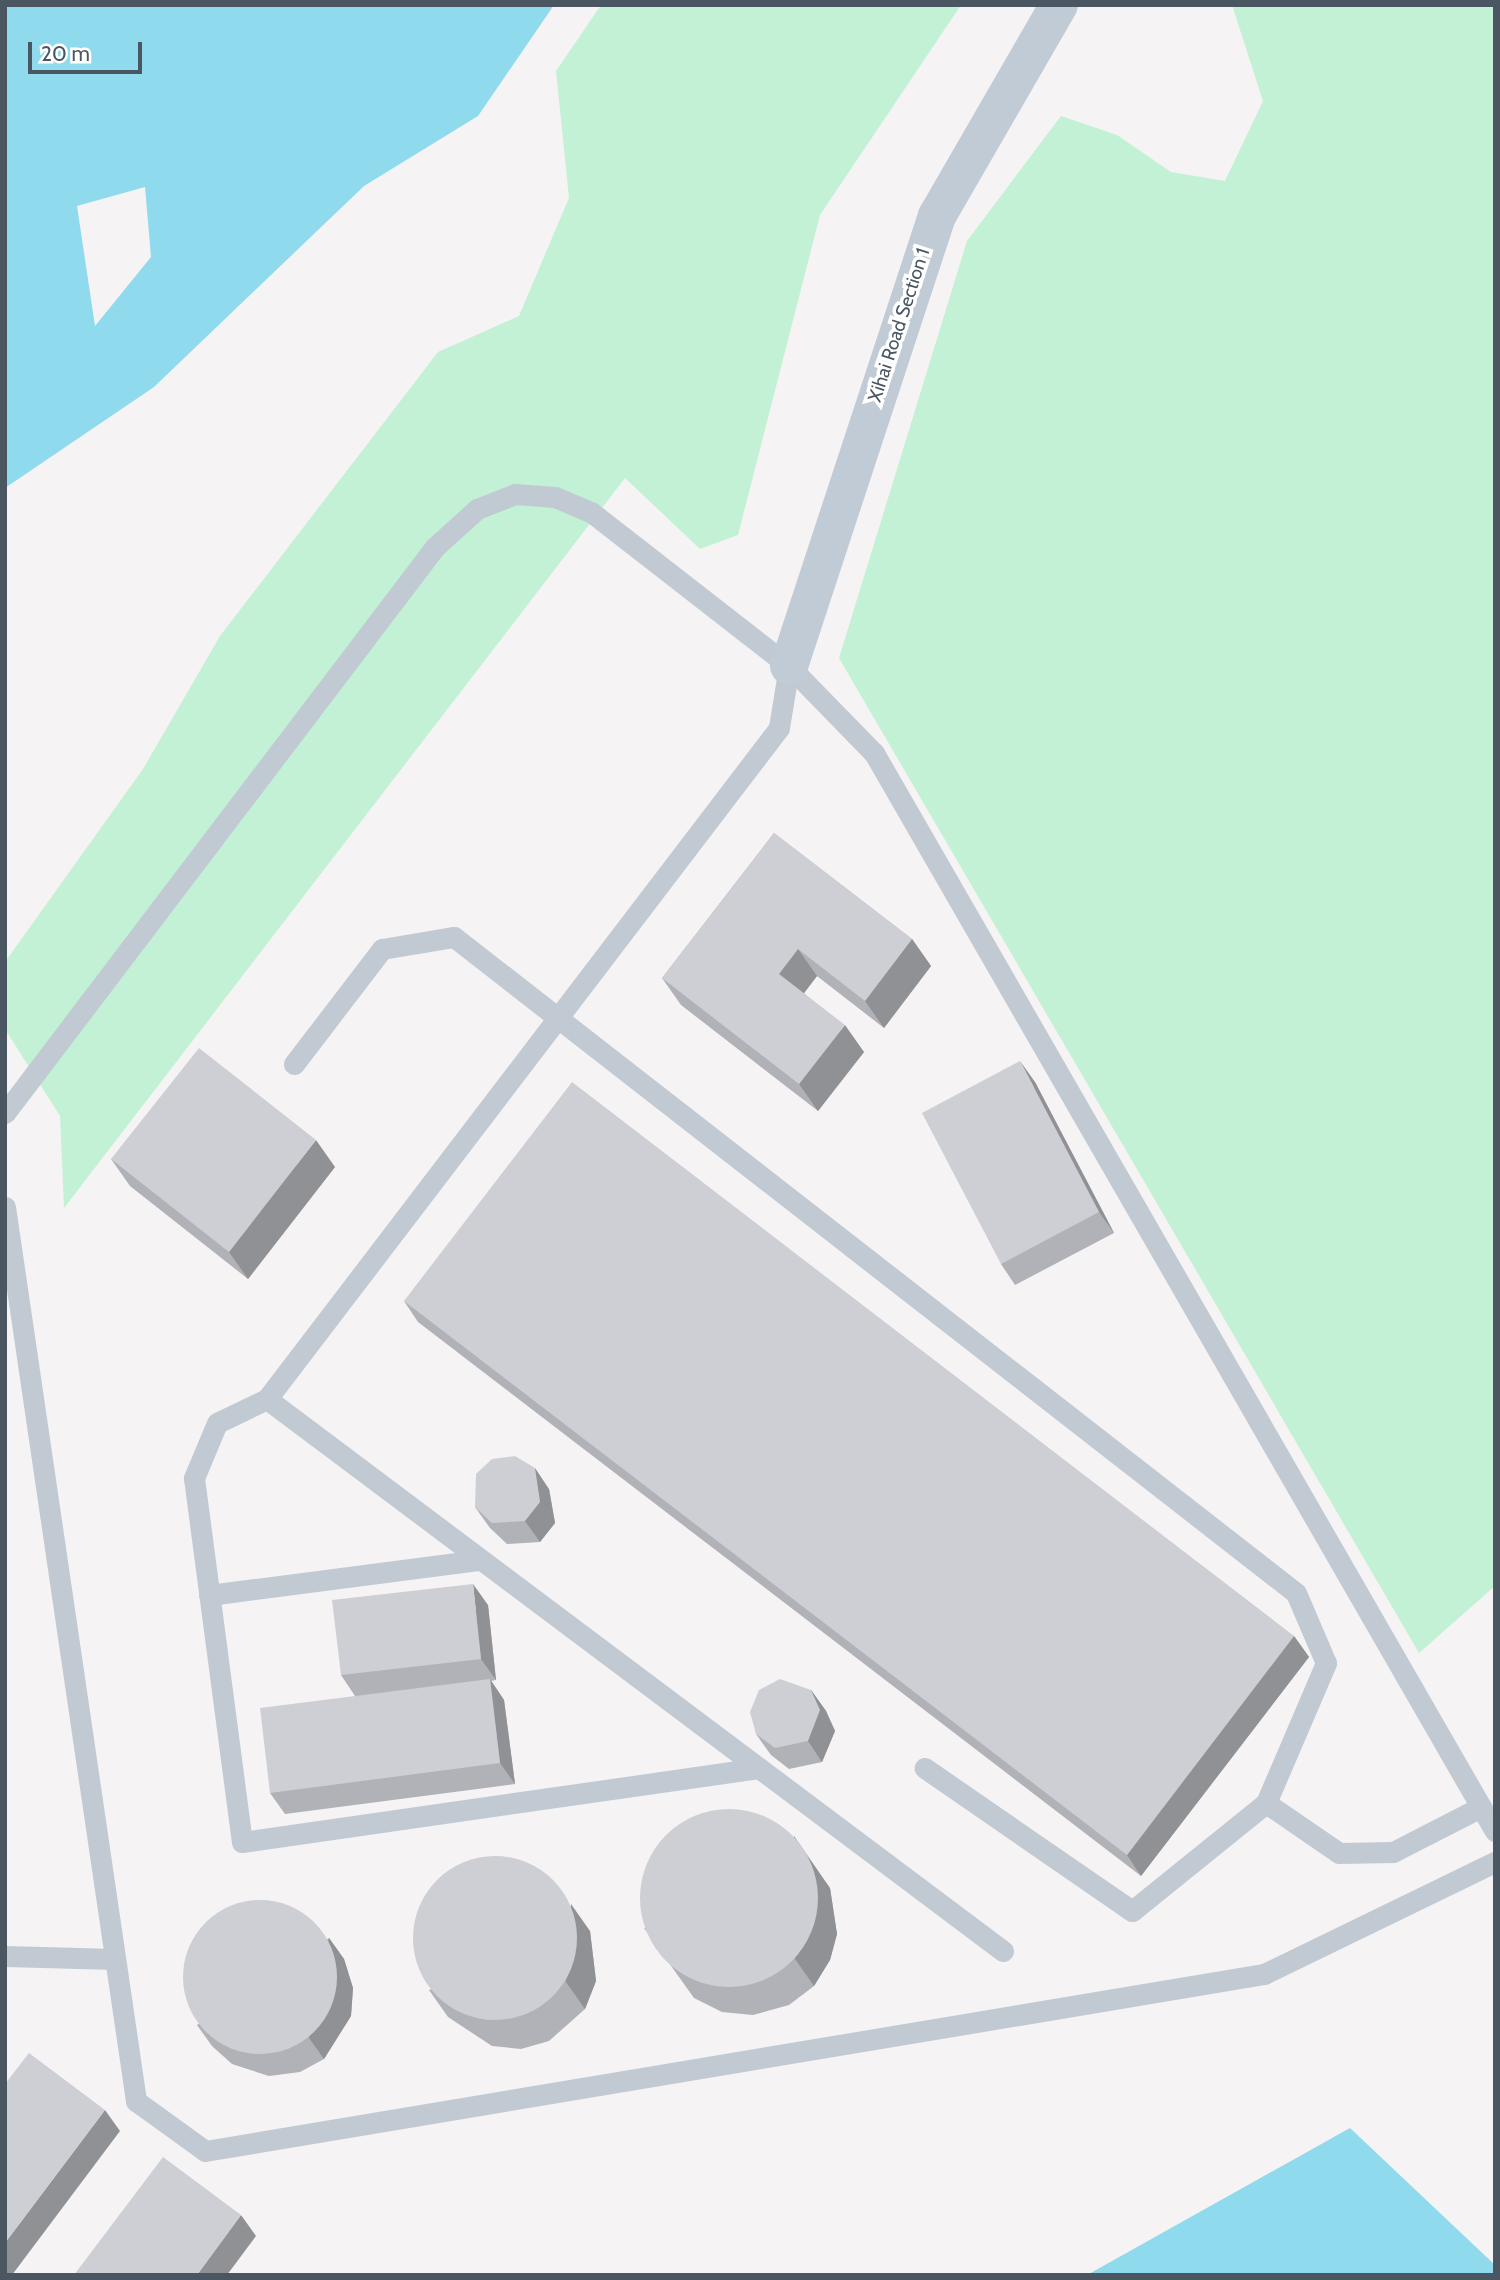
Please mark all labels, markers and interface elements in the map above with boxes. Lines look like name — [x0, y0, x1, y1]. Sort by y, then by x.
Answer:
scale bar — [32, 28, 145, 72]
text: 20 m — [41, 41, 90, 66]
street label: Xihai Road Section 1 — [863, 245, 935, 405]

